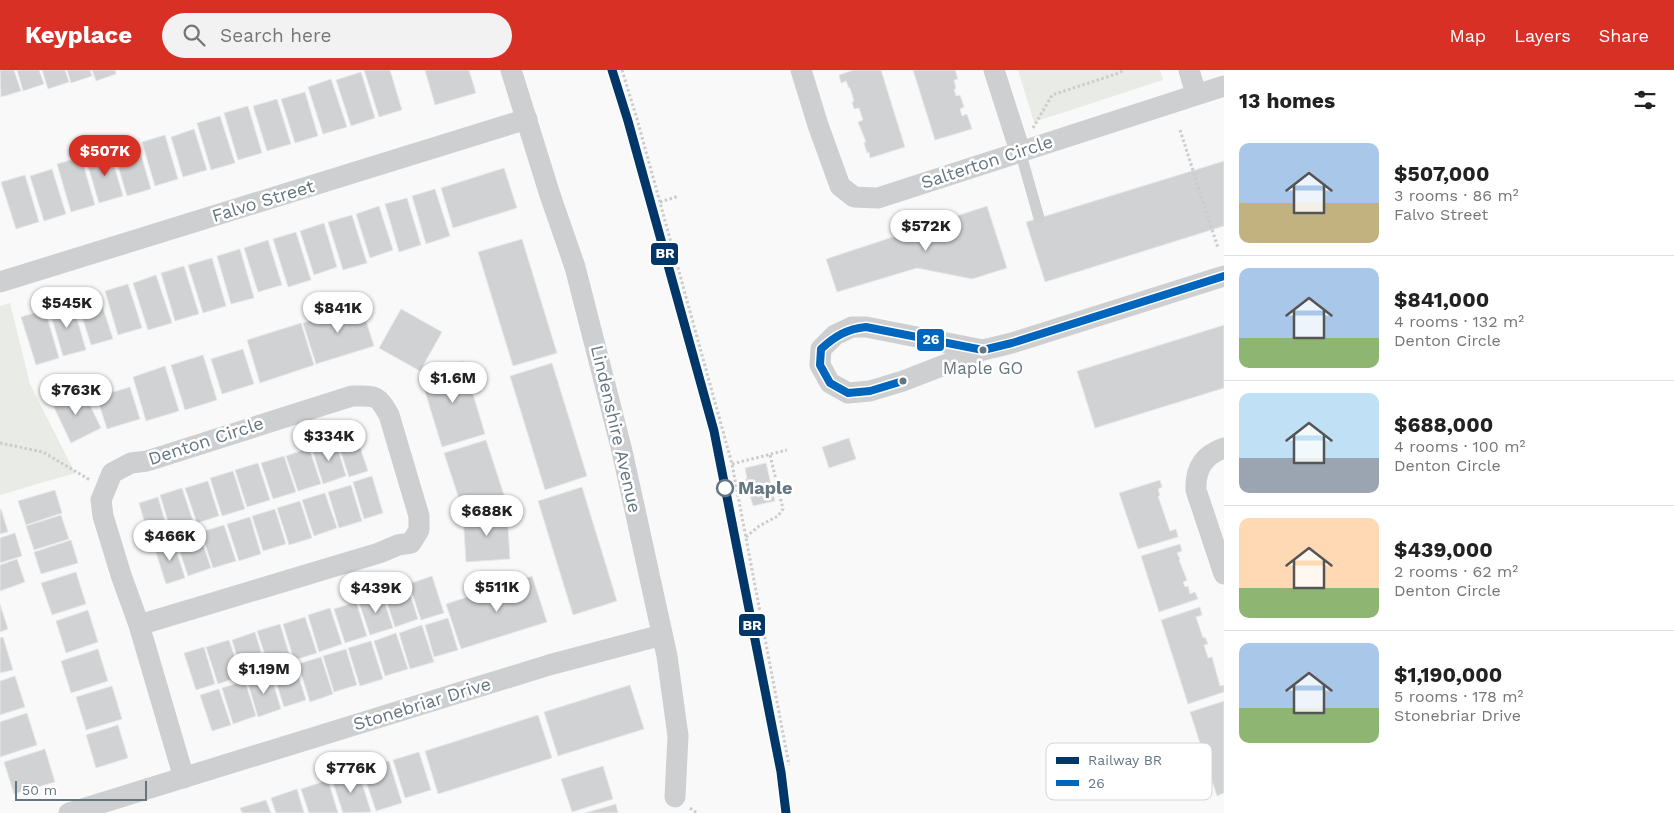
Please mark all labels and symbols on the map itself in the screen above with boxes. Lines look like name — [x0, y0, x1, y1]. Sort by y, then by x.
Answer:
street label: Salterton Circle — [918, 130, 1055, 193]
pin: $507K — [70, 134, 140, 177]
street label: Falvo Street — [209, 175, 317, 226]
pin: $572K — [891, 210, 961, 252]
line badge: BR — [650, 242, 679, 266]
text: BR — [655, 245, 675, 261]
pin: $545K — [32, 286, 102, 329]
pin: $841K — [303, 292, 373, 334]
line badge: 26 — [916, 328, 945, 352]
text: 26 — [923, 331, 940, 347]
street label: Lindenshire Avenue — [587, 343, 646, 515]
marker: Maple GO — [978, 345, 988, 355]
place label: Maple GO — [943, 358, 1023, 378]
pin: $1.6M — [418, 362, 488, 404]
pin: $763K — [41, 374, 111, 416]
unlabelled marker — [898, 376, 908, 386]
street label: Denton Circle — [145, 412, 266, 469]
pin: $334K — [294, 420, 364, 462]
place label: Maple — [738, 477, 792, 498]
marker: Maple — [716, 479, 734, 497]
pin: $688K — [452, 494, 522, 537]
pin: $466K — [135, 520, 205, 562]
pin: $511K — [462, 570, 532, 613]
pin: $439K — [341, 572, 411, 614]
line badge: BR — [738, 613, 766, 637]
text: BR — [742, 617, 762, 633]
pin: $1.19M — [223, 652, 305, 695]
street label: Stonebriar Drive — [350, 673, 493, 734]
legend — [1046, 743, 1212, 800]
pin: $776K — [316, 752, 386, 794]
text: Railway BR — [1088, 752, 1162, 768]
text: 26 — [1088, 775, 1105, 791]
scale bar — [15, 778, 148, 801]

